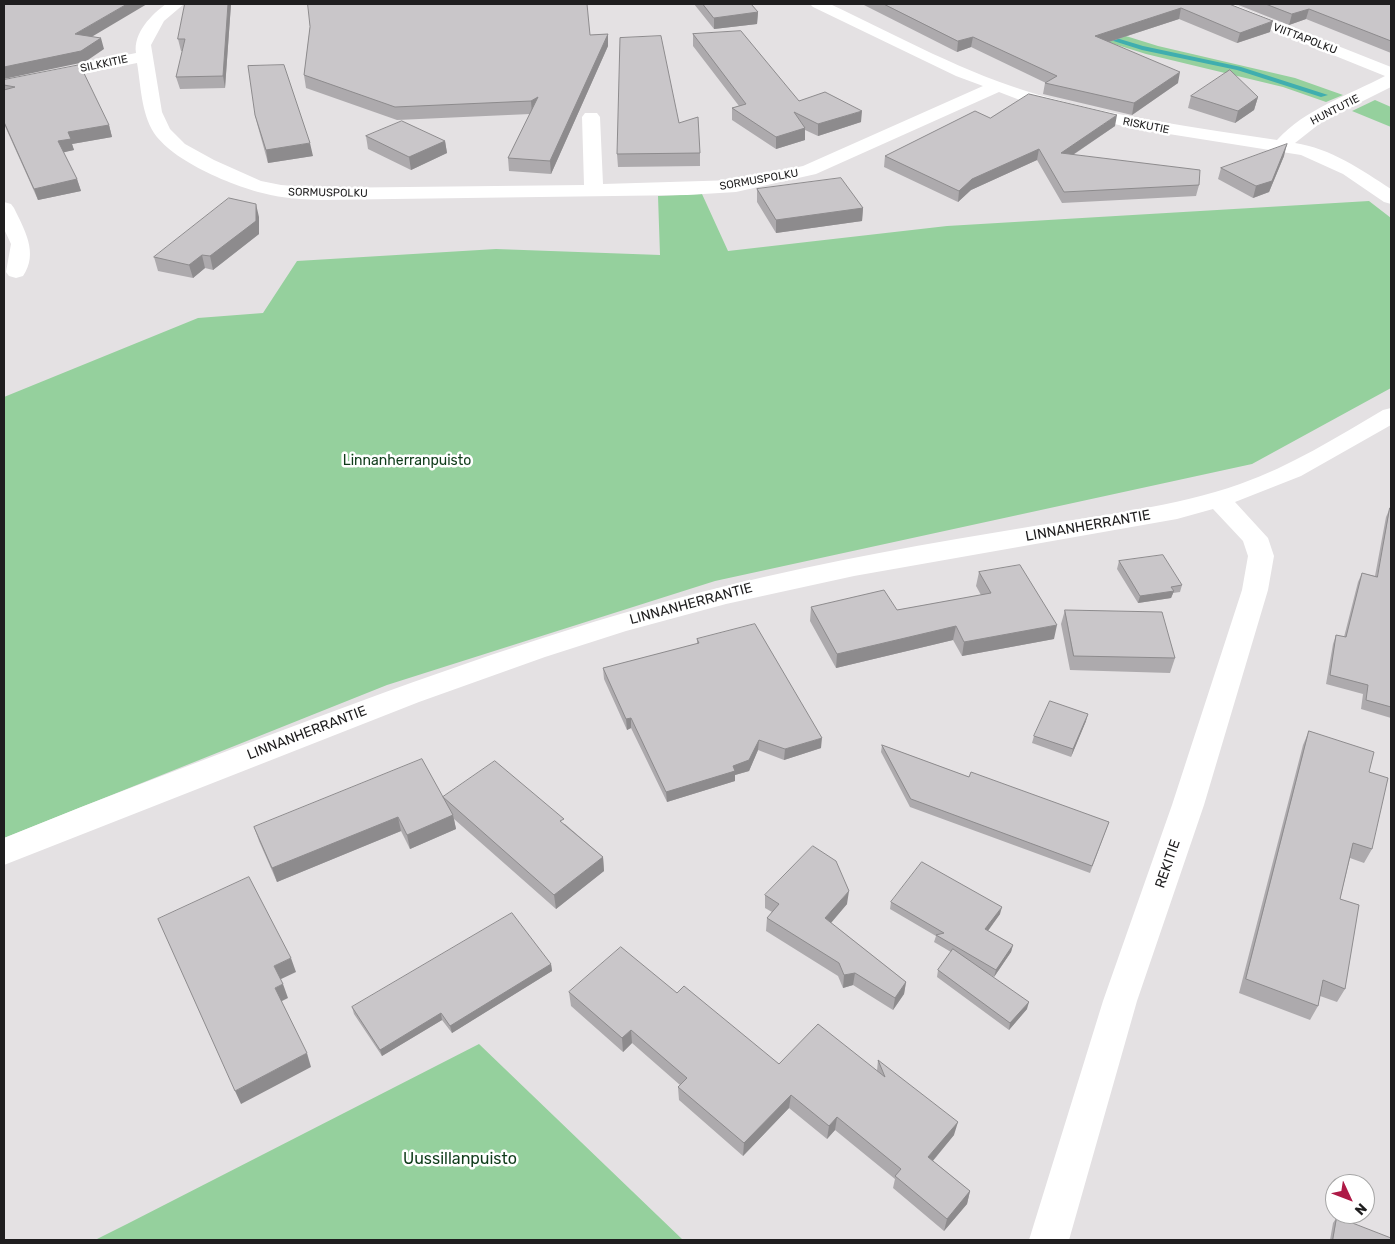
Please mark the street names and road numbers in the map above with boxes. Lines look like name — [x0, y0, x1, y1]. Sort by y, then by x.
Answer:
street label: VIITTAPOLKU — [1271, 21, 1339, 57]
street label: SILKKITIE — [79, 53, 129, 75]
street label: HUNTUTIE — [1308, 92, 1362, 128]
street label: RISKUTIE — [1121, 115, 1171, 137]
street label: SORMUSPOLKU — [719, 167, 799, 193]
street label: SORMUSPOLKU — [288, 186, 368, 200]
street label: LINNANHERRANTIE — [1024, 507, 1152, 545]
street label: LINNANHERRANTIE — [628, 580, 754, 628]
street label: LINNANHERRANTIE — [245, 702, 369, 764]
street label: REKITIE — [1152, 837, 1184, 891]

